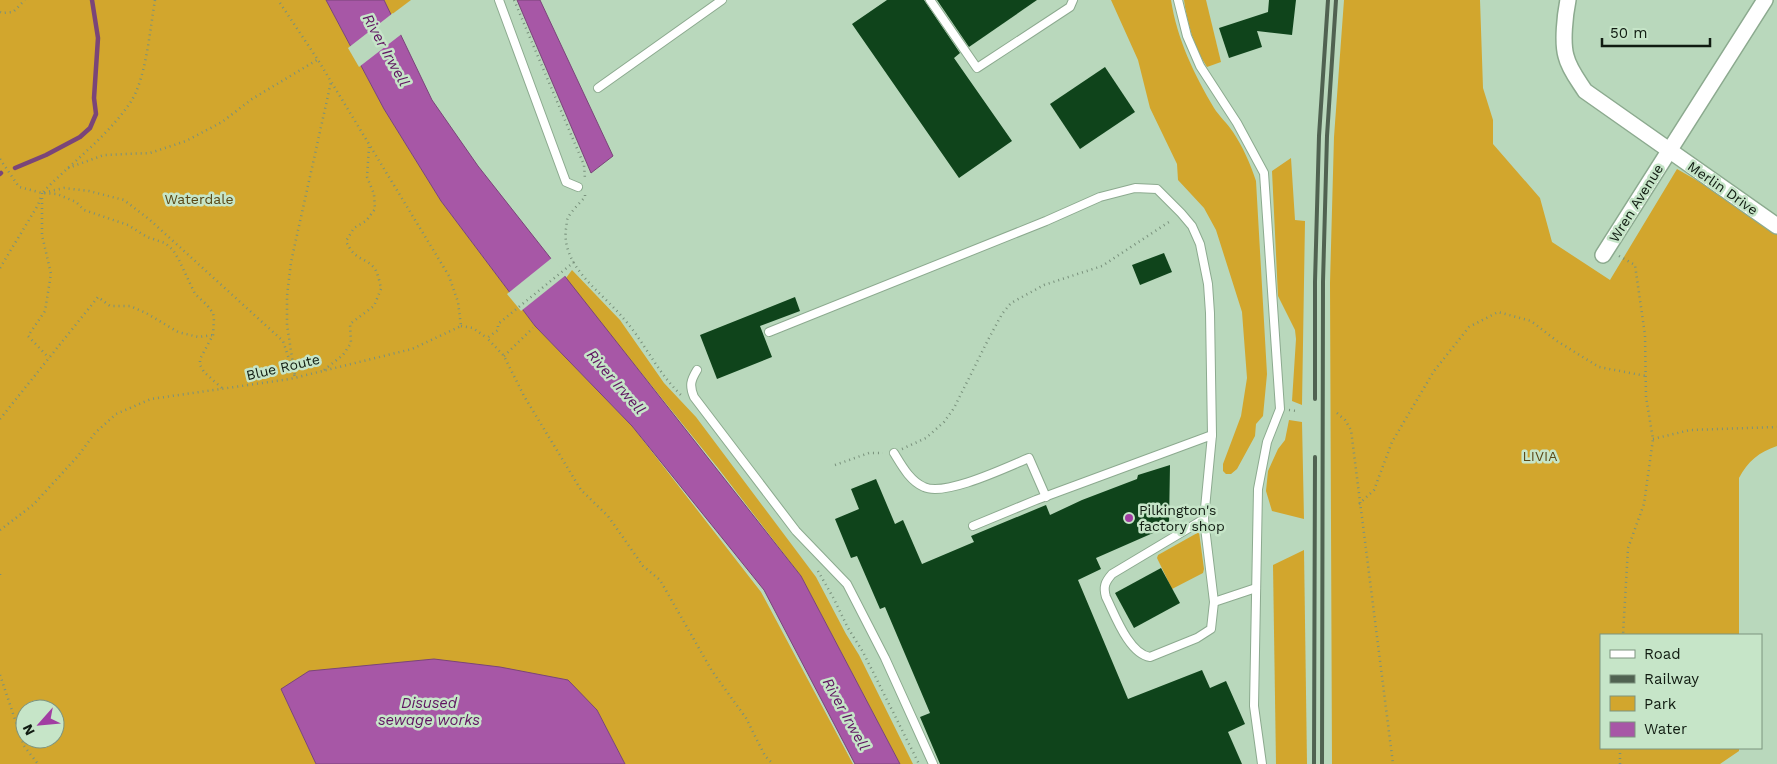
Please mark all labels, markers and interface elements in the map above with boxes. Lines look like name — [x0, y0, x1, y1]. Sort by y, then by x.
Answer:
water label: River Irwell — [359, 11, 413, 90]
scale bar — [1602, 15, 1710, 47]
text: 50 m — [1610, 24, 1647, 42]
street label: Merlin Drive — [1685, 158, 1761, 218]
street label: Wren Avenue — [1606, 161, 1666, 245]
park label: Waterdale — [164, 191, 234, 207]
water label: River Irwell — [583, 346, 649, 418]
street label: Blue Route — [245, 351, 321, 383]
park label: LIVIA — [1523, 448, 1557, 464]
place label: Pilkington's factory shop — [1139, 502, 1225, 534]
marker: Pilkington's factory shop — [1123, 512, 1135, 524]
legend — [1600, 634, 1762, 749]
text: Road — [1644, 645, 1681, 663]
text: Railway — [1644, 670, 1699, 688]
water label: River Irwell — [819, 675, 873, 754]
water label: Disused sewage works — [378, 694, 480, 729]
text: Park — [1644, 695, 1677, 713]
north arrow — [15, 699, 65, 749]
text: Water — [1644, 720, 1687, 738]
text: N — [19, 722, 38, 738]

